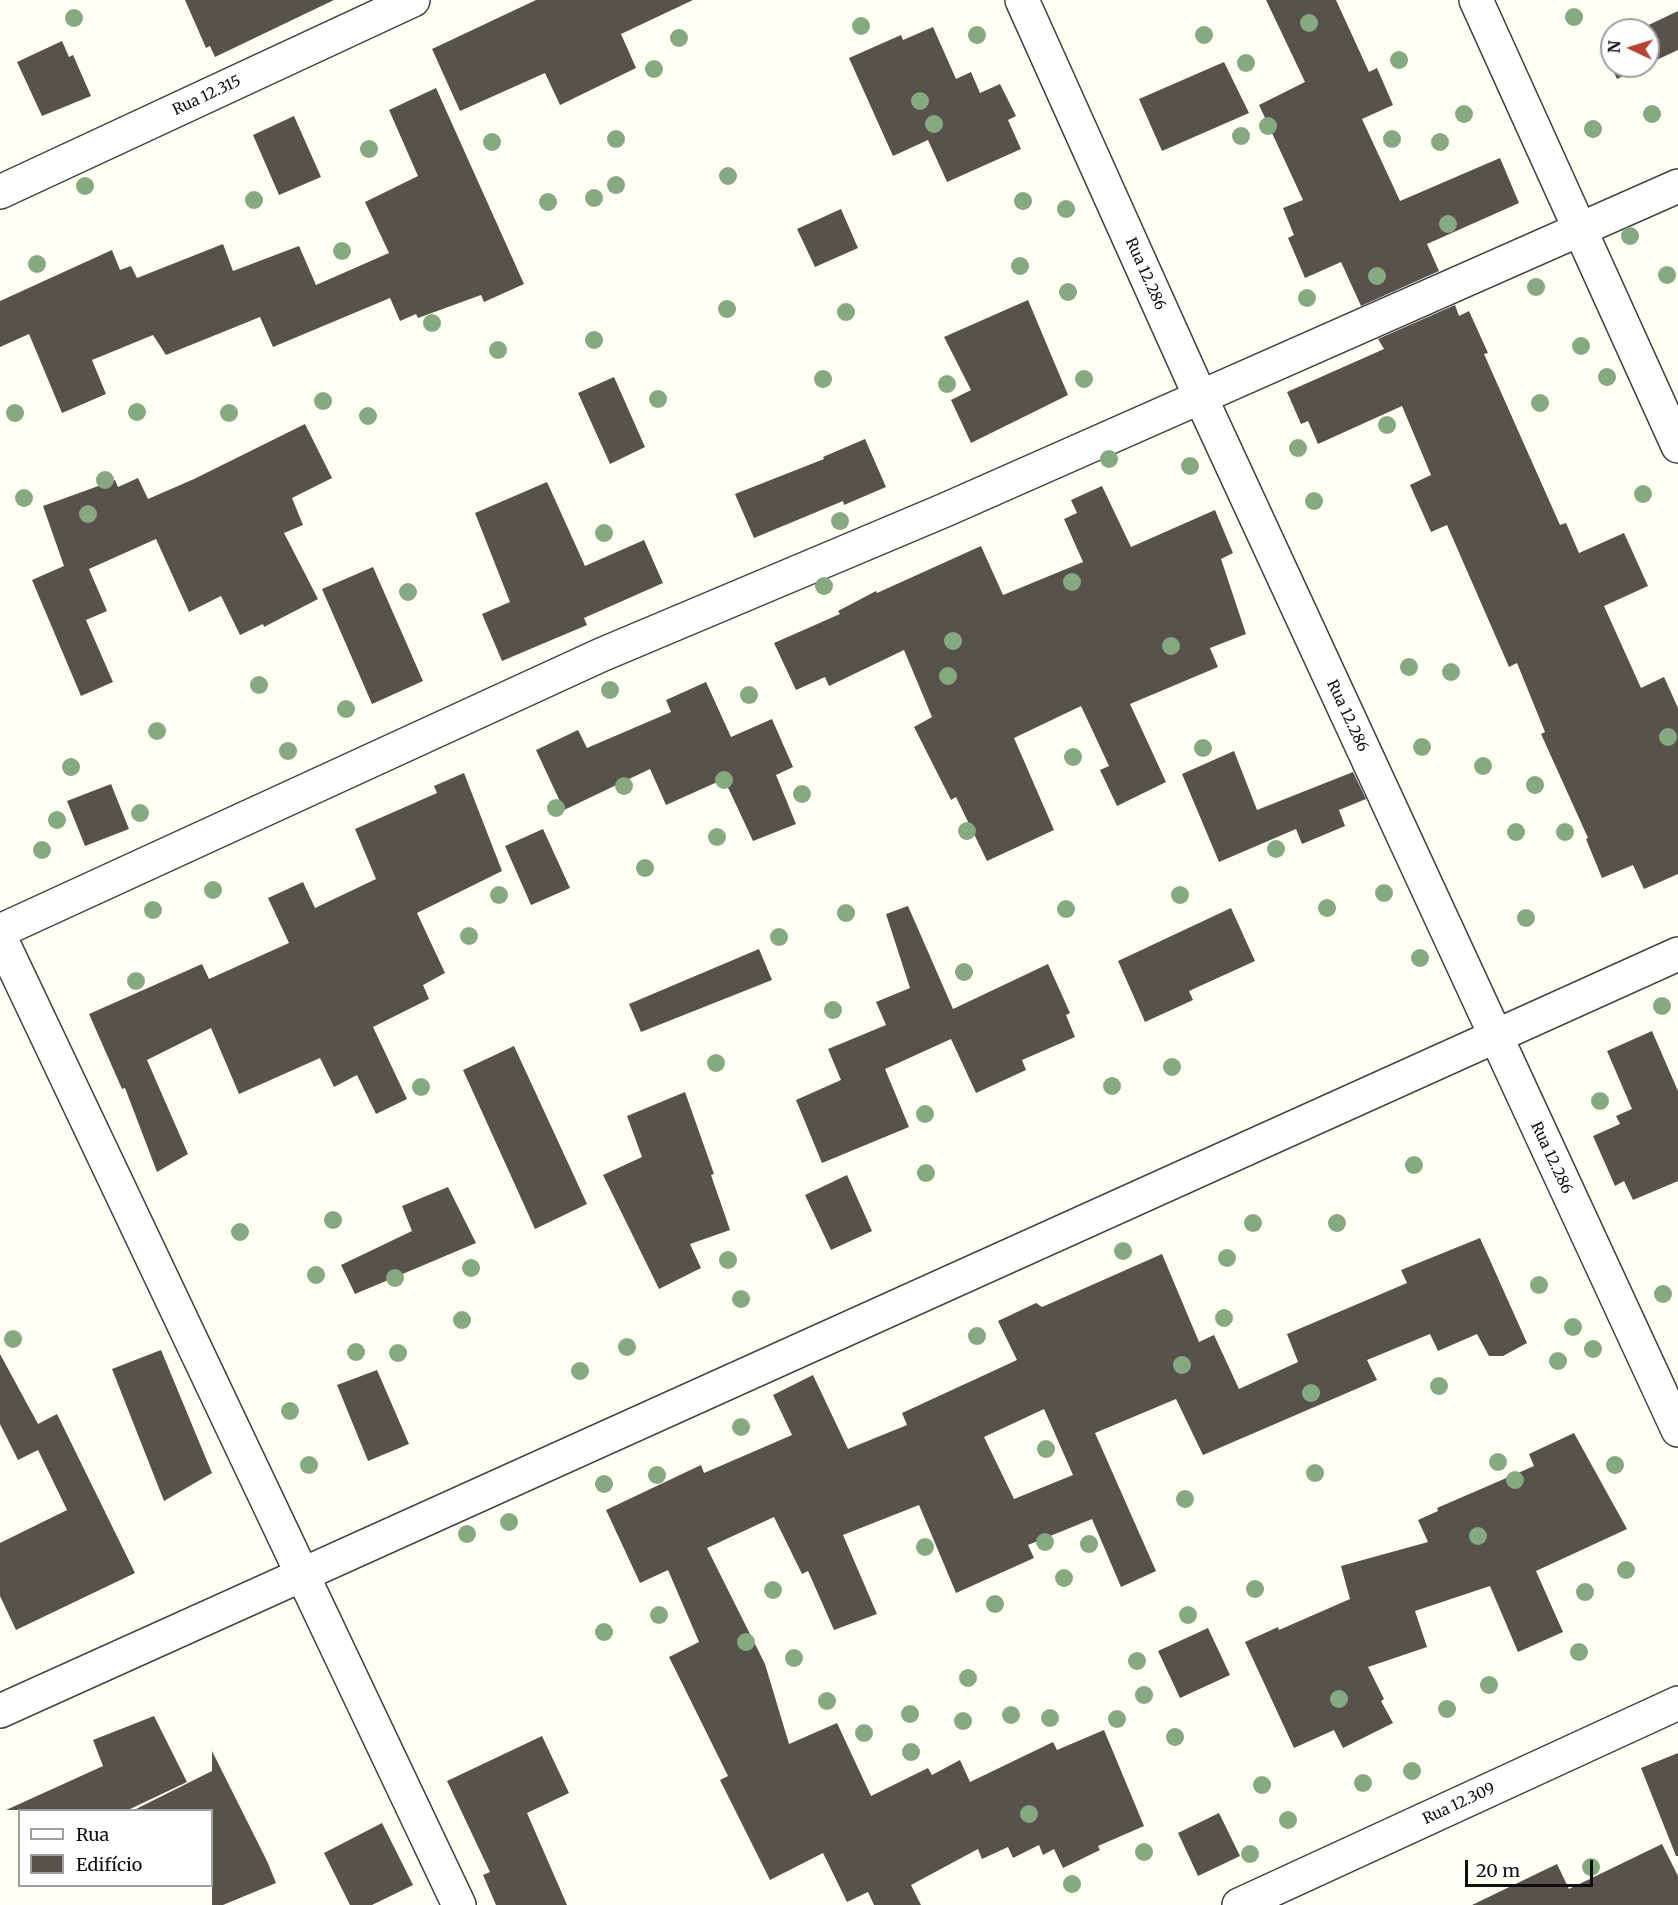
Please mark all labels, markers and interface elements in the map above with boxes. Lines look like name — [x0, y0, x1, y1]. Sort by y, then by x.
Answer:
north arrow — [1600, 18, 1660, 78]
text: N — [1604, 40, 1624, 54]
street label: Rua 12.315 — [170, 72, 244, 120]
street label: Rua 12.286 — [1121, 235, 1169, 313]
street label: Rua 12.286 — [1323, 677, 1371, 755]
street label: Rua 12.286 — [1527, 1119, 1575, 1197]
street label: Rua 12.309 — [1420, 1779, 1498, 1829]
legend — [18, 1809, 213, 1887]
text: Rua — [76, 1823, 109, 1846]
scale bar — [1468, 1848, 1596, 1886]
text: Edifício — [76, 1853, 142, 1876]
text: 20 m — [1476, 1859, 1520, 1882]

